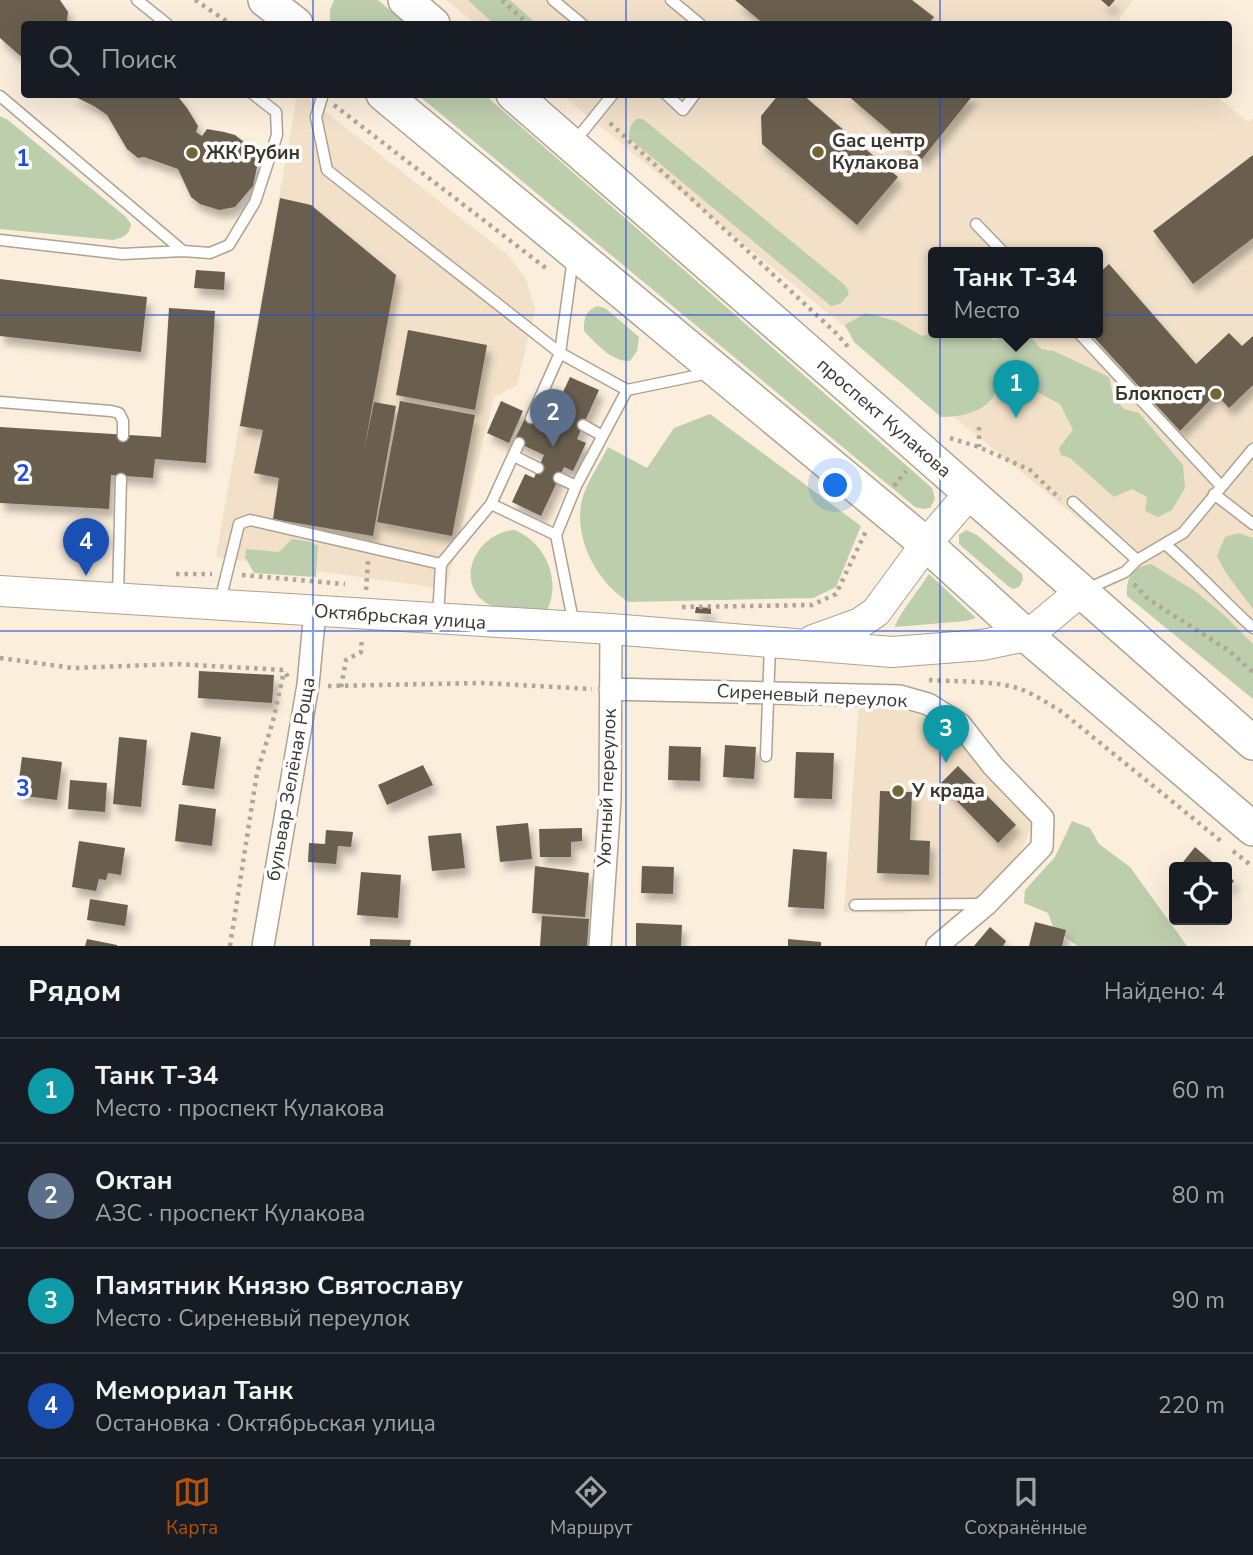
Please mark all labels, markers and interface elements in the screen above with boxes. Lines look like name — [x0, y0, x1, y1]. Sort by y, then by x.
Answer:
search box — [21, 21, 1232, 98]
icon: search — [45, 41, 83, 79]
text: Поиск — [101, 42, 177, 77]
place label: Gac центр Кулакова — [832, 128, 925, 176]
place label: ЖК Рубин — [206, 140, 300, 166]
text: 1 — [16, 143, 30, 174]
marker: Gac центр Кулакова — [810, 144, 826, 160]
marker: ЖК Рубин — [184, 145, 200, 161]
popup — [928, 247, 1103, 338]
text: Танк Т-34 — [954, 260, 1077, 295]
text: Место — [954, 295, 1020, 326]
street label: проспект Кулакова — [811, 352, 957, 484]
pin: 1 — [993, 360, 1039, 418]
place label: Блокпост — [1115, 381, 1202, 407]
marker: Блокпост — [1208, 386, 1224, 402]
pin: 2 — [530, 389, 576, 447]
text: 2 — [16, 458, 30, 489]
your location — [818, 468, 852, 502]
pin: 4 — [63, 518, 109, 576]
street label: Октябрьская улица — [313, 598, 487, 636]
street label: бульвар Зелёная Роща — [260, 675, 322, 883]
street label: Сиреневый переулок — [716, 678, 908, 714]
pin: 3 — [923, 705, 969, 763]
street label: Уютный переулок — [591, 708, 623, 869]
text: 3 — [16, 773, 30, 804]
place label: У крада — [911, 778, 985, 804]
marker: У крада — [890, 783, 906, 799]
map controls — [1169, 862, 1232, 925]
button: locate — [1169, 862, 1232, 925]
text: Рядом — [28, 971, 121, 1012]
text: Найдено: 4 — [1104, 976, 1225, 1007]
text: Танк Т-34 — [95, 1058, 218, 1093]
text: 1 — [44, 1075, 58, 1106]
text: 60 m — [1172, 1075, 1225, 1106]
text: Место · проспект Кулакова — [95, 1093, 385, 1124]
text: Октан — [95, 1163, 173, 1198]
text: 2 — [44, 1180, 58, 1211]
text: 80 m — [1172, 1180, 1225, 1211]
text: АЗС · проспект Кулакова — [95, 1198, 365, 1229]
text: Памятник Князю Святославу — [95, 1268, 463, 1303]
text: 3 — [44, 1285, 58, 1316]
text: 90 m — [1172, 1285, 1225, 1316]
text: Место · Сиреневый переулок — [95, 1303, 410, 1334]
text: Мемориал Танк — [95, 1373, 293, 1408]
text: 4 — [44, 1390, 58, 1421]
text: 220 m — [1158, 1390, 1225, 1421]
text: Остановка · Октябрьская улица — [95, 1408, 436, 1439]
tab: Карта — [166, 1473, 218, 1541]
tab: Маршрут — [550, 1473, 633, 1541]
tab: Сохранённые — [964, 1473, 1087, 1541]

